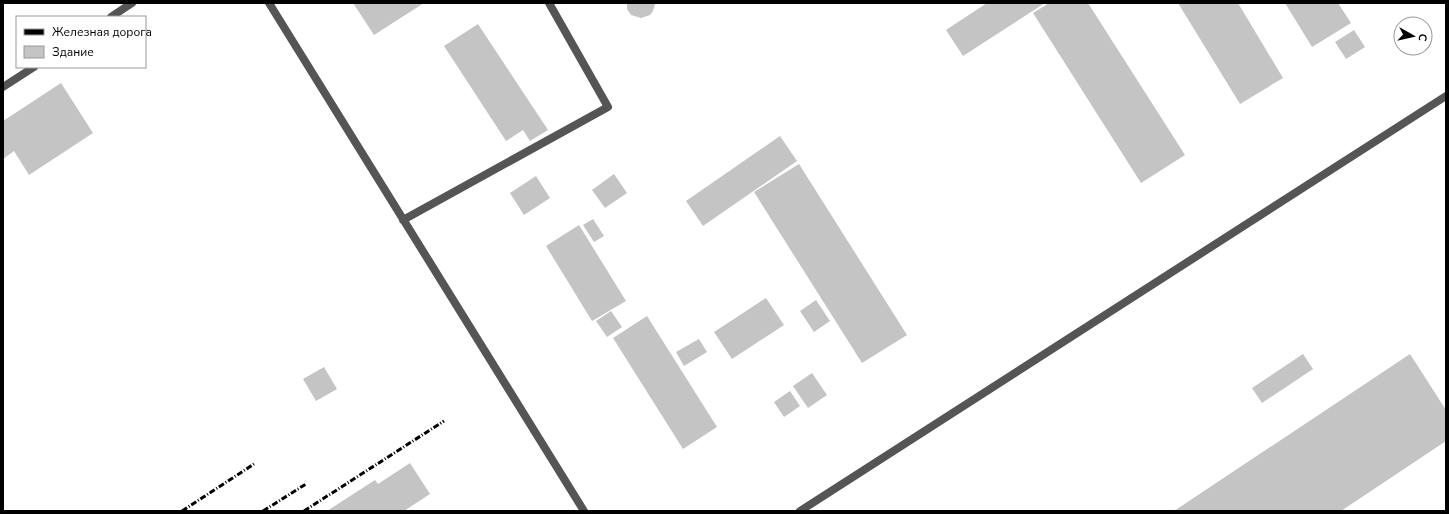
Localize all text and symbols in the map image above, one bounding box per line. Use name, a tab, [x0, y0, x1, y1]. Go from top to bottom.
legend	[16, 16, 146, 68]
north arrow	[1393, 16, 1433, 56]
text: Железная дорога	[52, 24, 152, 40]
text: С	[1414, 33, 1430, 43]
text: Здание	[52, 44, 94, 60]

